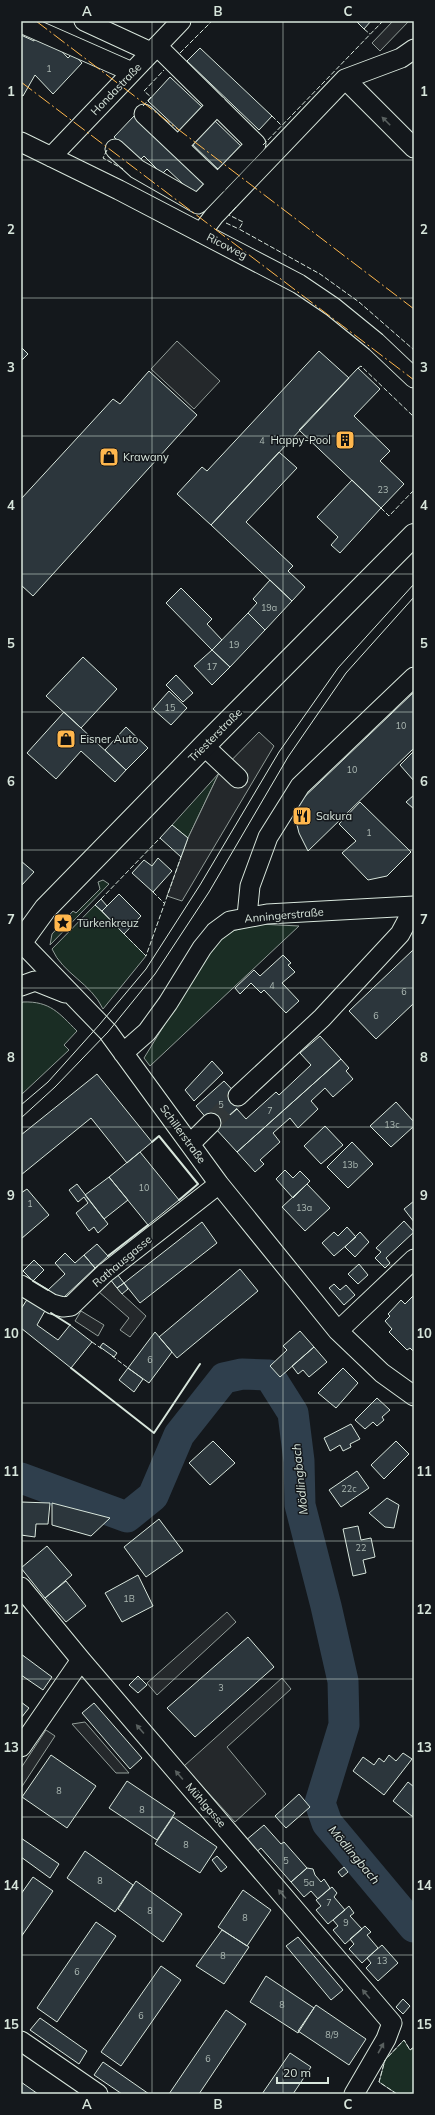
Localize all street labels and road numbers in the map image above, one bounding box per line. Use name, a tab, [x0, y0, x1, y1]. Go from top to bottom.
street label: Hondastraße	[88, 60, 144, 118]
street label: Ricoweg	[204, 230, 250, 262]
street label: Triesterstraße	[185, 705, 245, 765]
street label: Anningerstraße	[244, 905, 324, 925]
street label: Schillerstraße	[157, 1102, 209, 1166]
street label: Rathausgasse	[90, 1232, 154, 1290]
street label: Mühlgasse	[183, 1780, 229, 1830]

